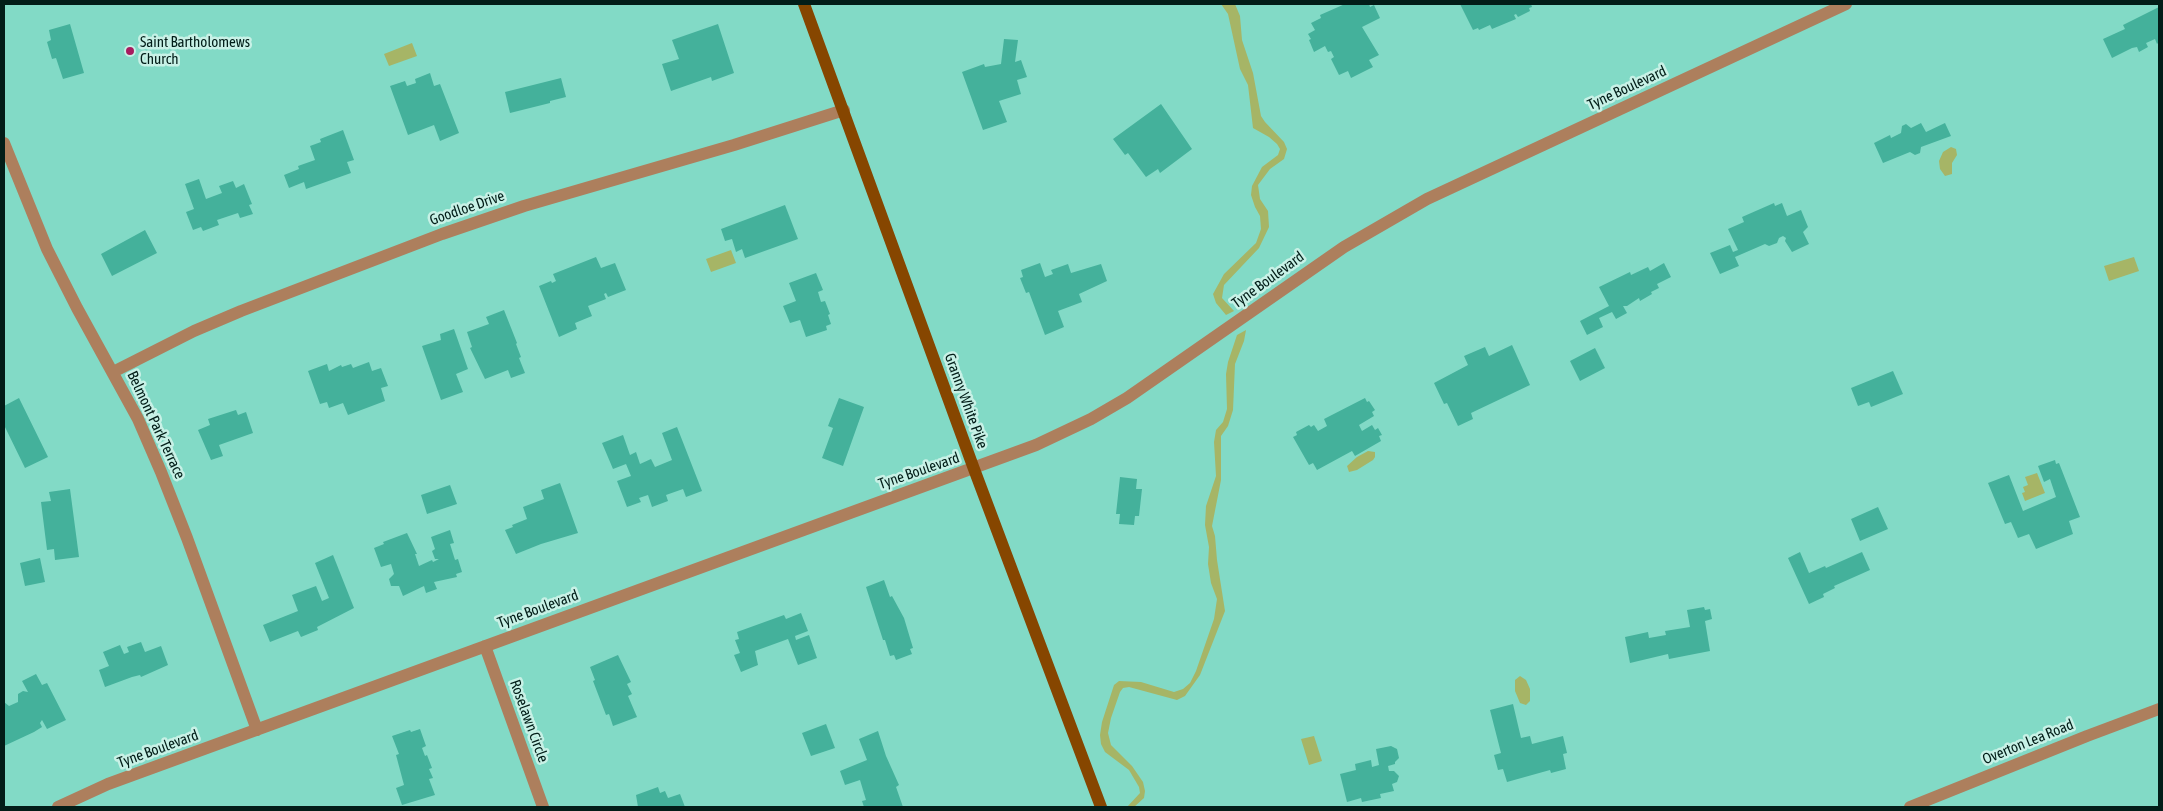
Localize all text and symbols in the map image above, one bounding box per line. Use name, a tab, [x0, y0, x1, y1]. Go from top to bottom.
place label: Saint Bartholomews Church	[140, 33, 250, 68]
marker: Saint Bartholomews Church	[124, 45, 136, 57]
street label: Tyne Boulevard	[1585, 62, 1669, 114]
street label: Goodloe Drive	[427, 187, 507, 229]
street label: Tyne Boulevard	[1228, 248, 1308, 312]
street label: Granny White Pike	[940, 351, 992, 451]
street label: Belmont Park Terrace	[123, 368, 189, 482]
street label: Tyne Boulevard	[876, 449, 962, 493]
street label: Tyne Boulevard	[495, 586, 581, 632]
street label: Roselawn Circle	[506, 677, 552, 765]
street label: Overton Lea Road	[1980, 716, 2076, 768]
street label: Tyne Boulevard	[115, 726, 201, 772]

